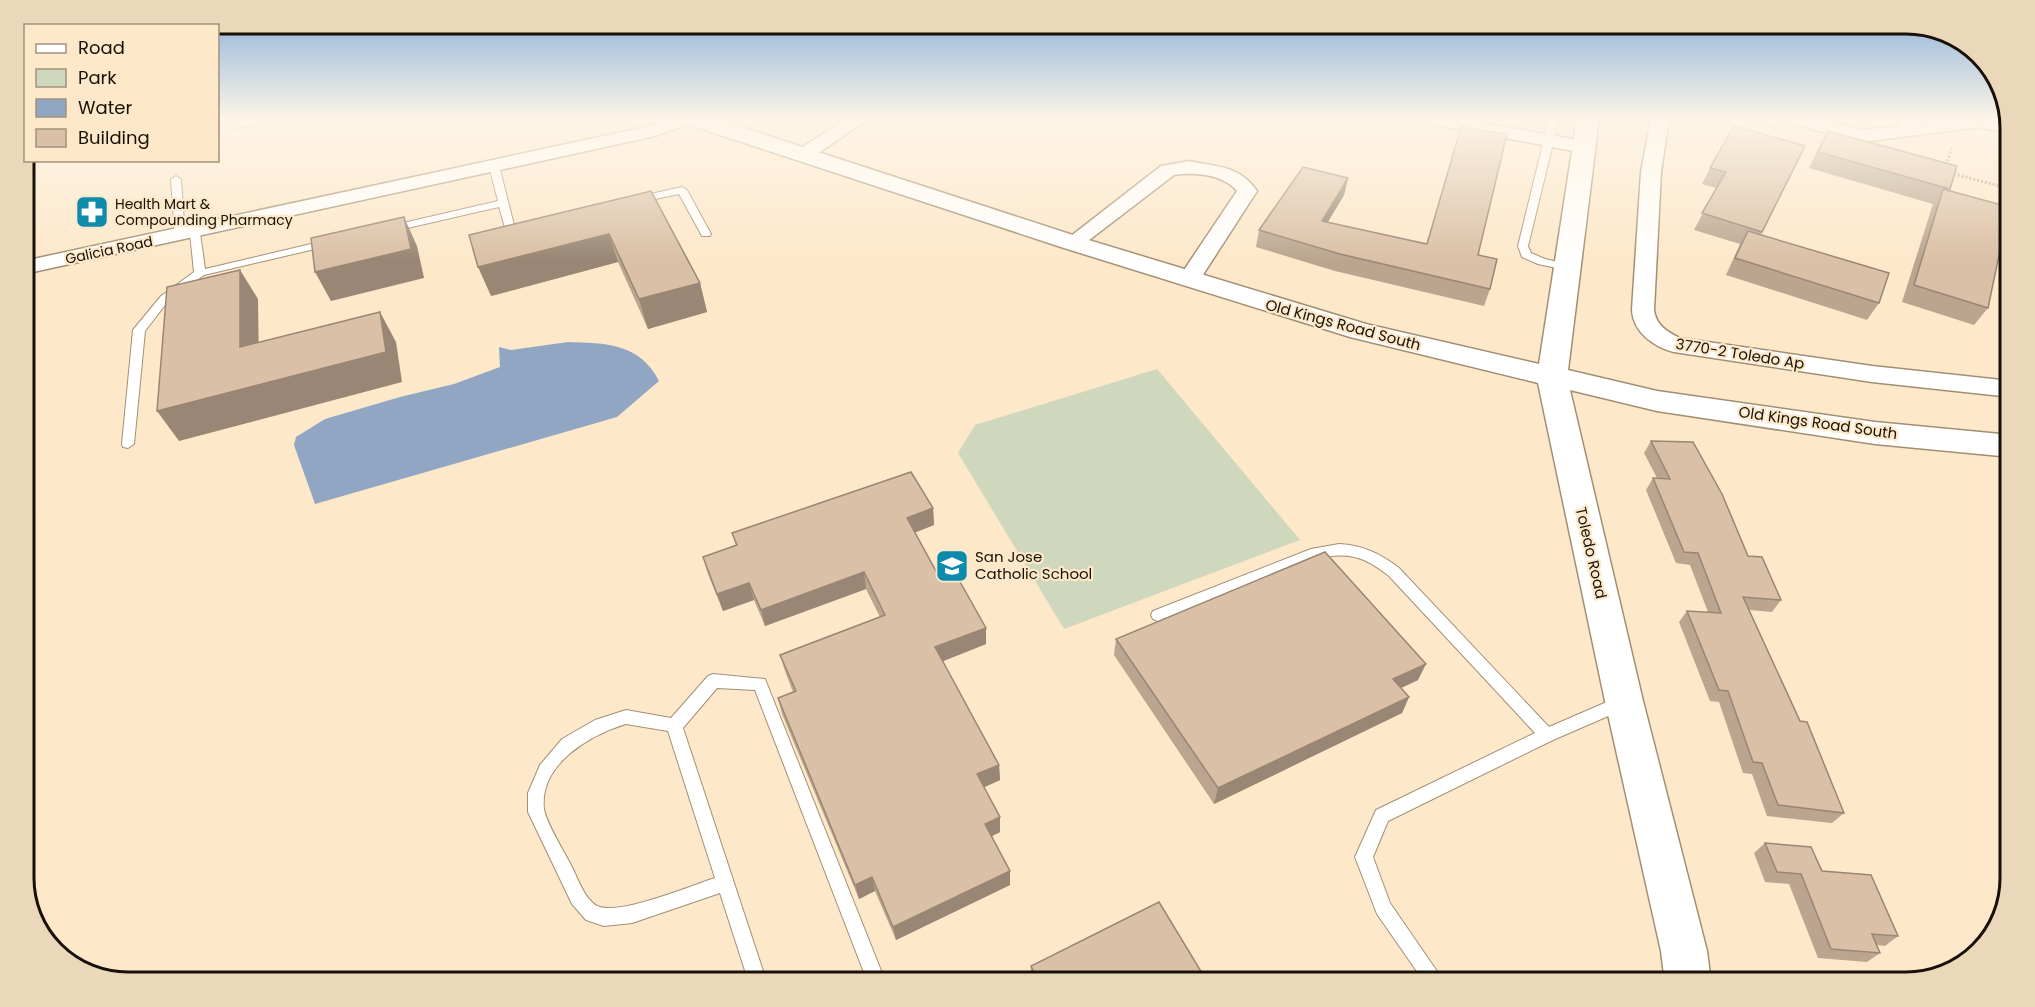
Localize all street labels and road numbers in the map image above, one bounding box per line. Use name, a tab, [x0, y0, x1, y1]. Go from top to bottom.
street label: Galicia Road	[63, 231, 155, 269]
street label: Old Kings Road South	[1263, 294, 1423, 355]
street label: 3770-2 Toledo Ap	[1674, 333, 1806, 374]
street label: Old Kings Road South	[1737, 401, 1899, 444]
street label: Toledo Road	[1571, 505, 1612, 601]

